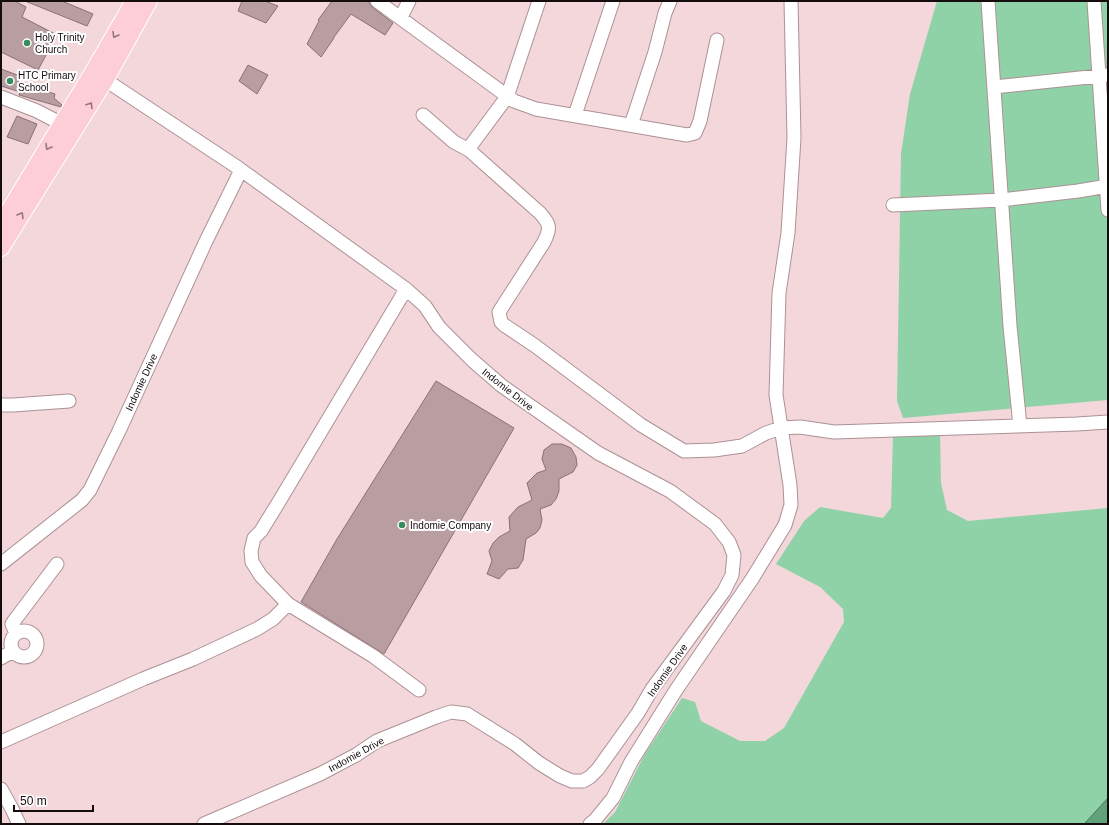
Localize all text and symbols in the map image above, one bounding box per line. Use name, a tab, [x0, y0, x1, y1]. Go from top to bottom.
one-way arrow	[112, 31, 119, 38]
place label: Holy Trinity Church	[35, 32, 84, 55]
marker: Holy Trinity Church	[22, 38, 32, 48]
place label: HTC Primary School	[18, 70, 76, 93]
marker: HTC Primary School	[5, 76, 15, 86]
one-way arrow	[85, 102, 92, 109]
one-way arrow	[46, 143, 53, 150]
one-way arrow	[17, 212, 24, 219]
street label: Indomie Drive	[123, 352, 160, 412]
street label: Indomie Drive	[480, 366, 536, 413]
marker: Indomie Company	[397, 520, 407, 530]
place label: Indomie Company	[410, 520, 491, 531]
street label: Indomie Drive	[645, 642, 690, 699]
street label: Indomie Drive	[327, 734, 386, 774]
scale bar	[14, 787, 93, 813]
text: 50 m	[20, 794, 47, 808]

